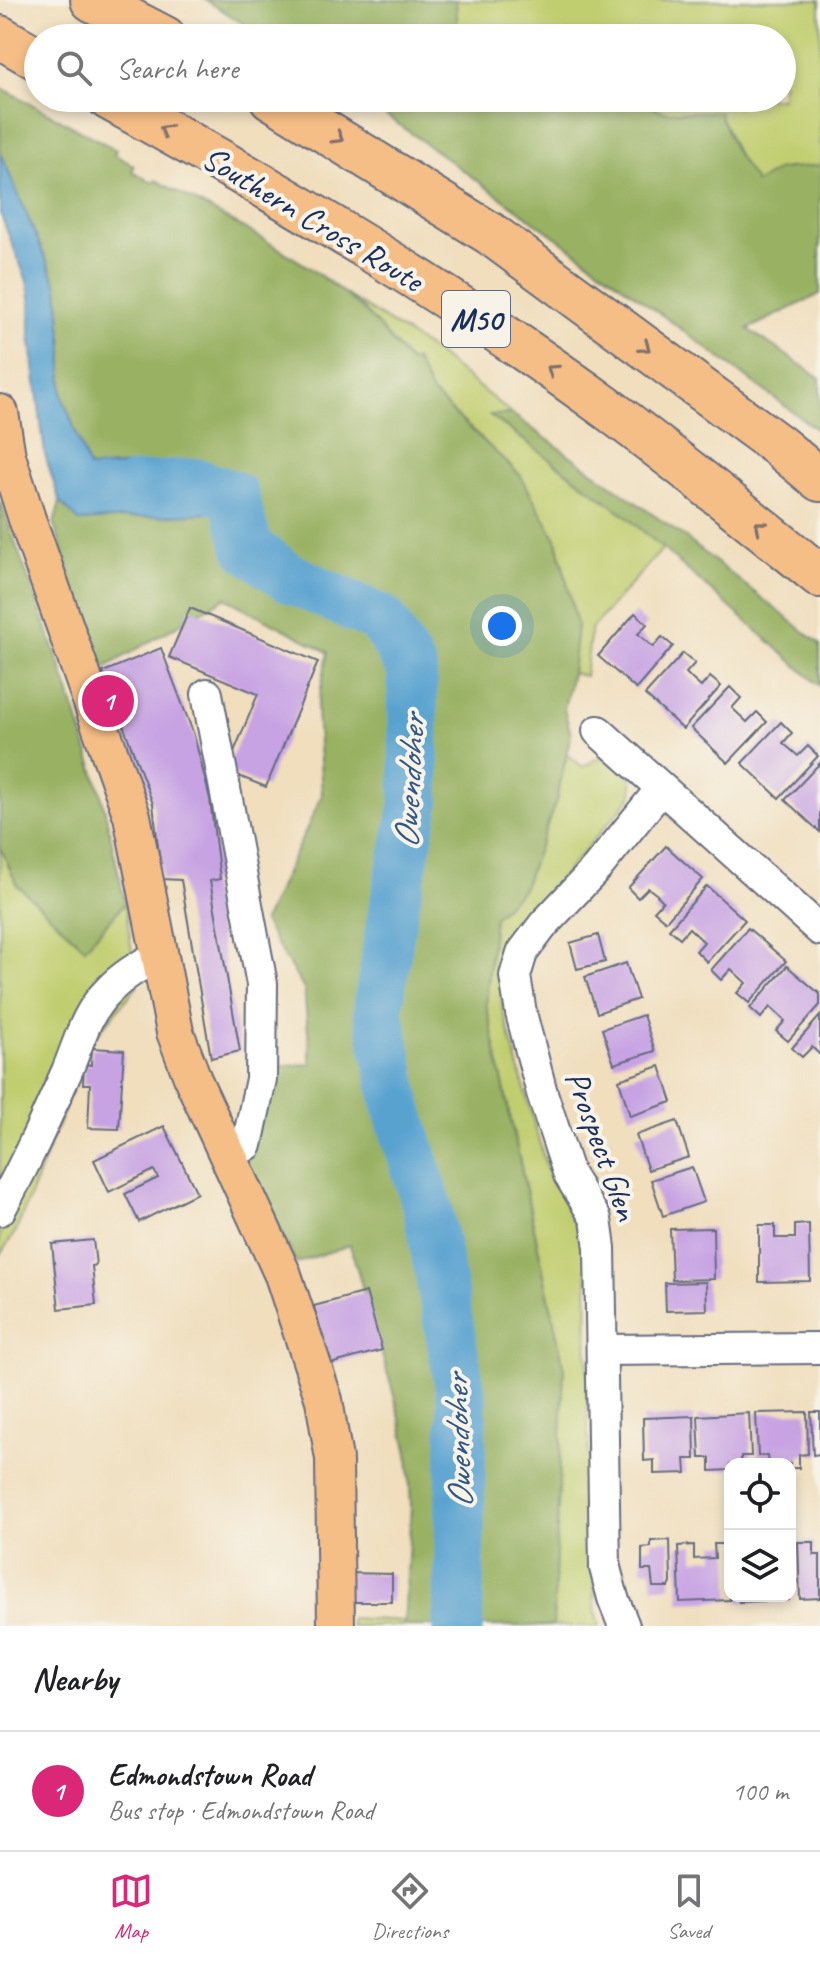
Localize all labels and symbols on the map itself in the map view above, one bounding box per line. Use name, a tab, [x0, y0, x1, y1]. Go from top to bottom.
one-way arrow	[158, 124, 173, 139]
one-way arrow	[329, 129, 344, 144]
street label: Southern Cross Route	[195, 136, 433, 303]
road number: M50	[442, 291, 510, 347]
one-way arrow	[637, 338, 651, 352]
one-way arrow	[546, 365, 560, 380]
one-way arrow	[754, 521, 769, 536]
your location	[482, 606, 522, 646]
pin: 1	[82, 671, 134, 731]
water label: Owendoher	[383, 709, 436, 850]
street label: Prospect Glen	[556, 1065, 650, 1227]
water label: Owendoher	[433, 1370, 483, 1509]

